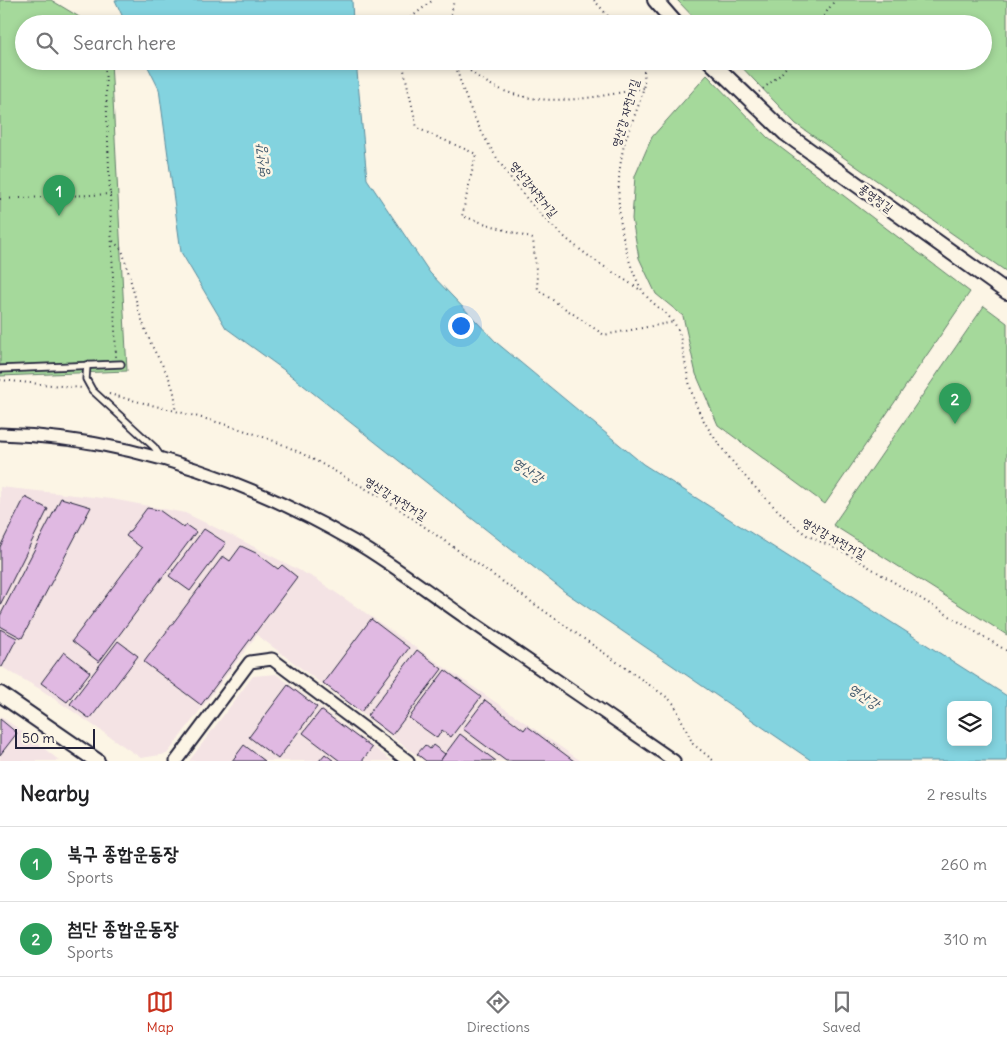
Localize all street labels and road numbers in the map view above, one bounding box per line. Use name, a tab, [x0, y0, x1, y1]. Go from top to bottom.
street label: 영산강 자전거길	[608, 77, 642, 149]
street label: 영산강자전거길	[507, 158, 561, 220]
street label: 풍영정길	[856, 181, 896, 216]
street label: 영산강 자전거길	[362, 473, 430, 523]
street label: 영산강 자전거길	[800, 514, 869, 562]

